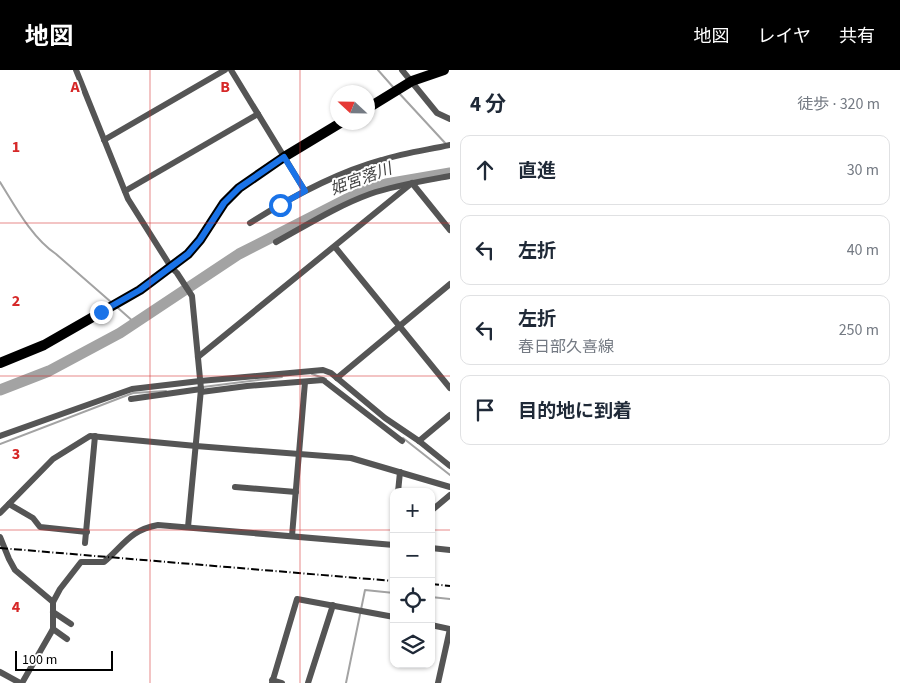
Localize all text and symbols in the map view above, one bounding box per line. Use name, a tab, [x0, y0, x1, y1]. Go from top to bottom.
text: 地図	[25, 19, 73, 54]
text: 地図	[694, 24, 730, 49]
text: レイヤ	[758, 24, 811, 49]
text: 共有	[839, 24, 875, 49]
text: A	[69, 76, 80, 98]
text: B	[220, 76, 230, 98]
north arrow	[330, 85, 375, 130]
text: 4 分	[470, 89, 506, 119]
text: 徒歩 · 320 m	[797, 93, 880, 115]
text: 1	[12, 136, 20, 158]
icon: ahead	[471, 156, 499, 184]
water label: 姫宮落川	[327, 157, 397, 200]
text: 直進	[518, 158, 556, 185]
text: 30 m	[847, 159, 879, 181]
route start	[269, 194, 292, 217]
icon: left	[471, 236, 499, 264]
text: 左折	[518, 238, 556, 265]
text: 40 m	[847, 239, 879, 261]
text: 2	[12, 290, 20, 312]
route end	[90, 301, 113, 324]
text: 左折	[518, 306, 556, 333]
icon: left	[471, 316, 499, 344]
text: 250 m	[839, 319, 879, 341]
text: 春日部久喜線	[518, 336, 614, 358]
icon: arrive	[471, 396, 499, 424]
text: 目的地に到着	[518, 398, 632, 425]
text: 3	[12, 443, 20, 465]
map controls	[390, 488, 435, 668]
button: +	[390, 488, 435, 533]
button: −	[390, 533, 435, 578]
button: locate	[390, 578, 435, 623]
text: 4	[12, 596, 21, 618]
button: layers	[390, 623, 435, 668]
scale bar	[15, 648, 112, 671]
text: 100 m	[22, 650, 57, 670]

